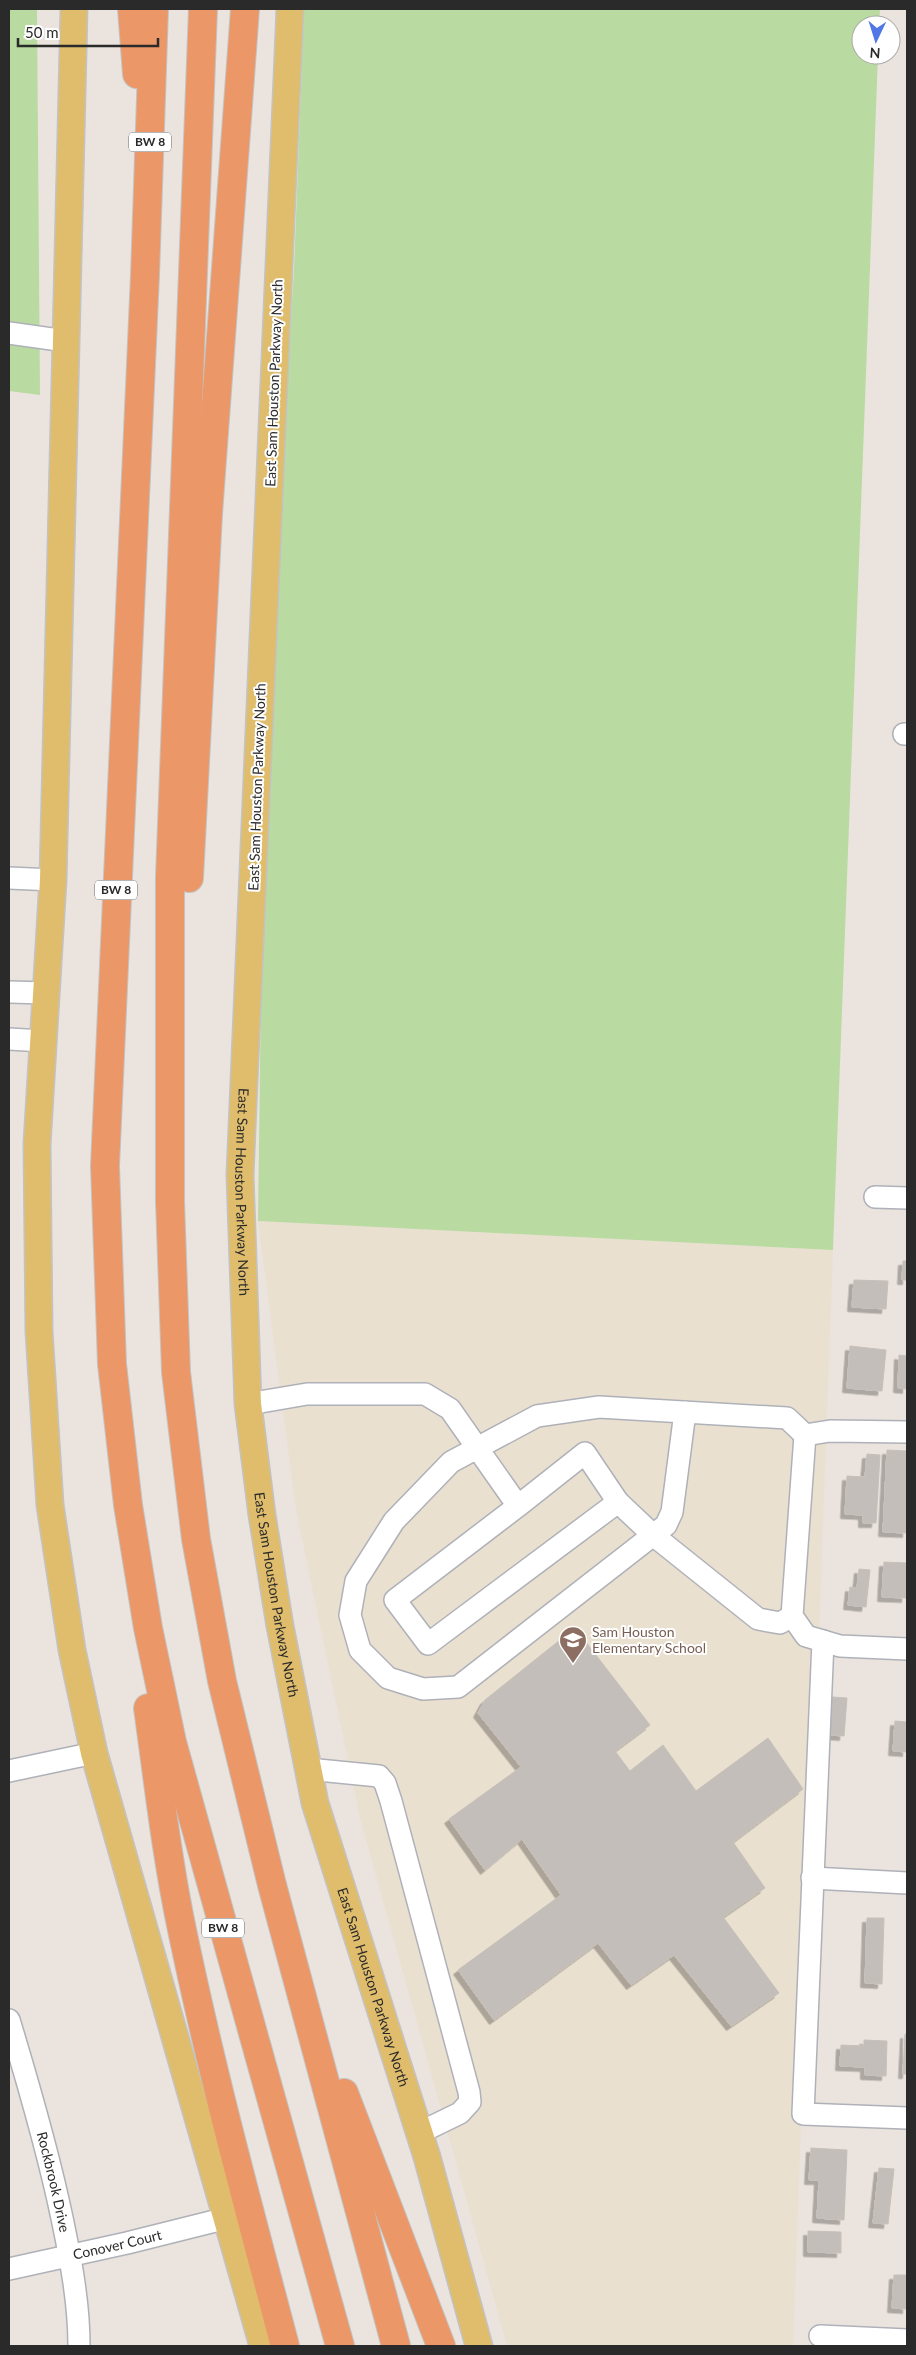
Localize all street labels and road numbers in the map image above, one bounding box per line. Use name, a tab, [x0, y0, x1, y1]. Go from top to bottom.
road number: BW 8	[129, 132, 171, 152]
street label: East Sam Houston Parkway North	[261, 279, 286, 487]
street label: East Sam Houston Parkway North	[244, 683, 269, 891]
road number: BW 8	[95, 880, 137, 900]
street label: East Sam Houston Parkway North	[232, 1088, 253, 1296]
street label: East Sam Houston Parkway North	[251, 1491, 303, 1699]
street label: East Sam Houston Parkway North	[334, 1885, 413, 2089]
road number: BW 8	[202, 1919, 244, 1938]
street label: Rockbrook Drive	[34, 2130, 74, 2234]
street label: Conover Court	[71, 2226, 163, 2263]

